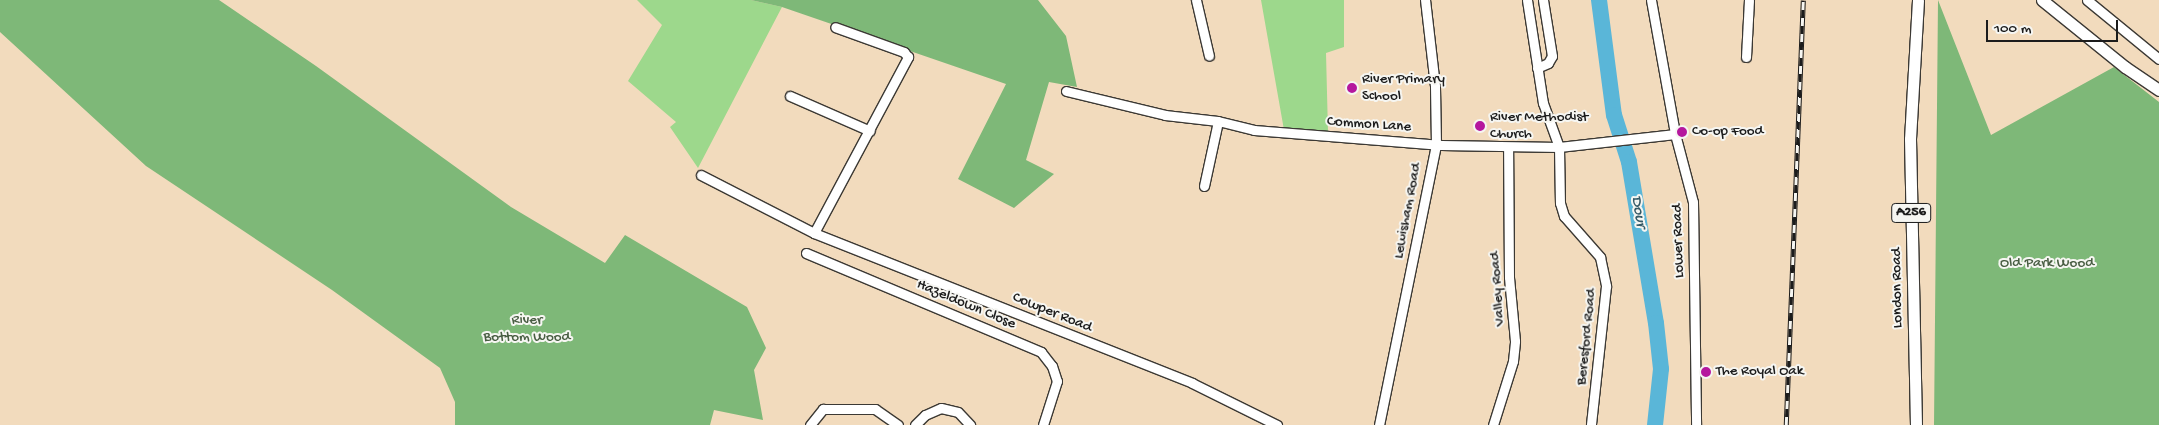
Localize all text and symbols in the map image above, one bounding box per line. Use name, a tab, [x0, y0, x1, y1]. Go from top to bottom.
scale bar	[1989, 10, 2122, 42]
text: 100 m	[1994, 20, 2031, 38]
place label: River Primary School	[1362, 70, 1445, 105]
marker: River Primary School	[1346, 82, 1358, 94]
place label: River Methodist Church	[1490, 108, 1588, 143]
street label: Common Lane	[1326, 113, 1412, 137]
marker: River Methodist Church	[1474, 120, 1486, 132]
place label: Co-op Food	[1692, 123, 1763, 141]
marker: Co-op Food	[1676, 126, 1688, 138]
street label: Lewisham Road	[1390, 162, 1426, 260]
water label: Dour	[1625, 195, 1649, 229]
road number: A256	[1891, 202, 1931, 224]
street label: Lower Road	[1669, 204, 1689, 278]
street label: London Road	[1888, 248, 1908, 328]
street label: Valley Road	[1486, 251, 1510, 327]
park label: Old Park Wood	[2000, 255, 2094, 273]
street label: Hazeldown Close	[914, 276, 1018, 334]
street label: Beresford Road	[1573, 288, 1601, 386]
street label: Cowper Road	[1010, 289, 1094, 337]
park label: River Bottom Wood	[484, 311, 570, 346]
place label: The Royal Oak	[1716, 363, 1803, 381]
marker: The Royal Oak	[1700, 366, 1712, 378]

